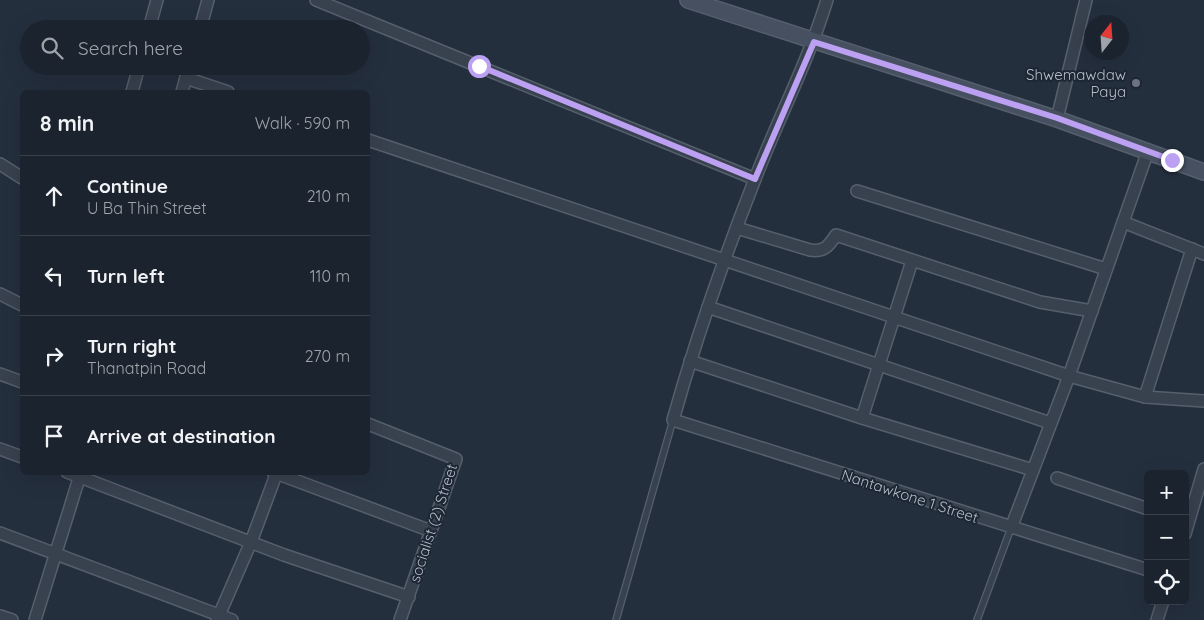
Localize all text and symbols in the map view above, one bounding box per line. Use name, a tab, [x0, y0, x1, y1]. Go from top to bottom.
north arrow	[1084, 15, 1129, 60]
search box	[20, 20, 370, 75]
icon: search	[38, 34, 66, 62]
text: Search here	[78, 36, 183, 60]
route start	[468, 55, 491, 78]
place label: Shwemawdaw Paya	[1026, 65, 1126, 101]
marker: Shwemawdaw Paya	[1130, 77, 1142, 89]
text: 8 min	[40, 110, 94, 136]
text: Walk · 590 m	[255, 113, 350, 133]
route end	[1161, 149, 1184, 172]
text: Continue	[87, 174, 168, 198]
icon: ahead	[40, 182, 68, 210]
text: 210 m	[307, 186, 350, 206]
text: U Ba Thin Street	[87, 198, 207, 218]
icon: left	[40, 262, 68, 290]
text: Turn left	[87, 264, 165, 288]
text: 110 m	[310, 266, 350, 286]
text: Turn right	[87, 334, 176, 358]
icon: right	[40, 342, 68, 370]
text: 270 m	[305, 346, 350, 366]
text: Thanatpin Road	[87, 358, 206, 378]
icon: arrive	[40, 422, 68, 450]
text: Arrive at destination	[87, 424, 276, 448]
street label: socialist (2) Street	[405, 461, 461, 585]
street label: Nantawkone 1 Street	[839, 465, 981, 527]
map controls	[1144, 470, 1189, 605]
button: +	[1144, 470, 1189, 515]
button: −	[1144, 515, 1189, 560]
button: locate	[1144, 560, 1189, 605]

